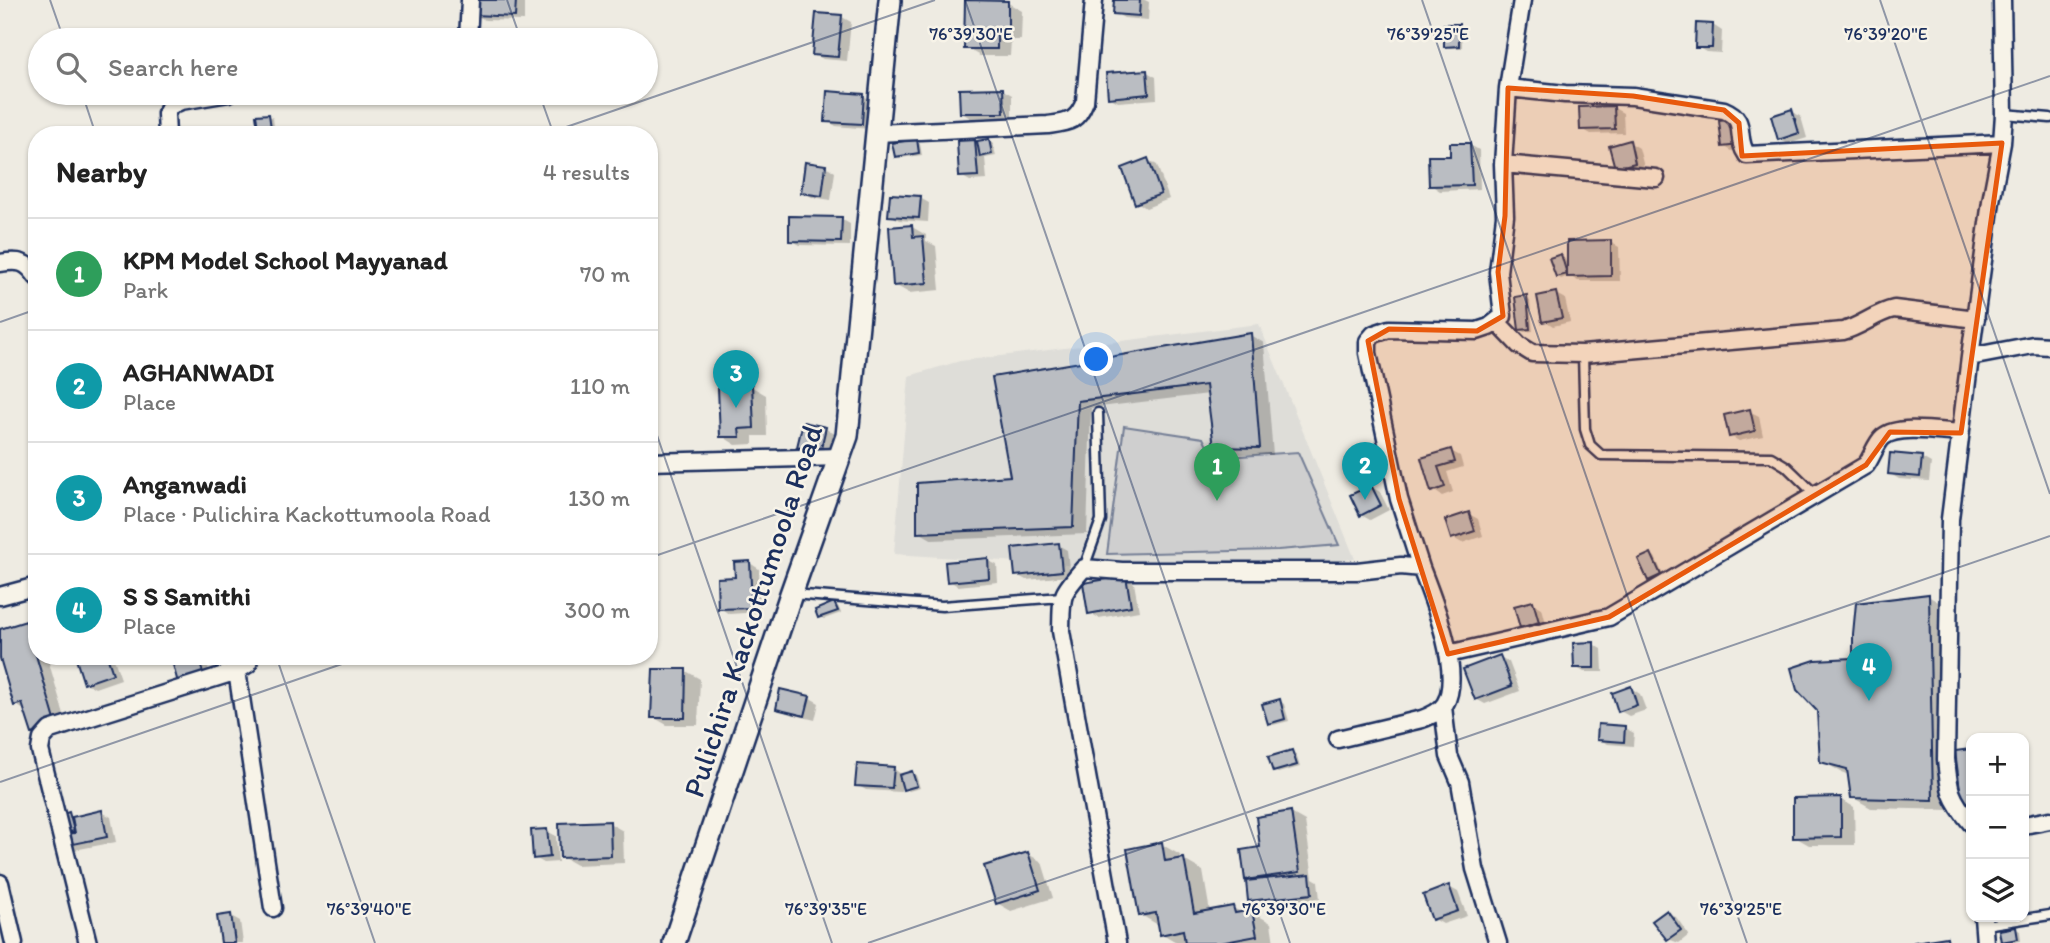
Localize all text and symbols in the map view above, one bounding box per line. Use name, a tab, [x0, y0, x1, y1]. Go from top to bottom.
text: 76°39'30"E	[929, 23, 1013, 45]
text: 76°39'25"E	[1387, 23, 1469, 45]
text: 76°39'20"E	[1844, 23, 1928, 45]
search box	[28, 28, 658, 105]
icon: search	[52, 48, 90, 86]
text: Search here	[108, 51, 238, 83]
text: Nearby	[56, 153, 147, 190]
text: 4 results	[543, 158, 630, 186]
text: KPM Model School Mayyanad	[123, 244, 448, 276]
text: 1	[74, 260, 84, 288]
text: 70 m	[580, 260, 630, 288]
text: Park	[123, 276, 168, 304]
your location	[1079, 342, 1113, 376]
pin: 3	[713, 350, 759, 408]
text: AGHANWADI	[123, 356, 275, 388]
text: 2	[73, 372, 85, 400]
text: 110 m	[570, 372, 630, 400]
text: Place	[123, 388, 176, 416]
street label: Pulichira Kackottumoola Road	[675, 420, 830, 802]
pin: 2	[1342, 442, 1388, 500]
pin: 1	[1194, 443, 1240, 501]
text: Anganwadi	[123, 468, 247, 500]
text: 3	[73, 484, 85, 512]
text: 130 m	[568, 484, 630, 512]
text: Place · Pulichira Kackottumoola Road	[123, 500, 491, 528]
text: S S Samithi	[123, 580, 251, 612]
text: 4	[72, 596, 86, 624]
text: 300 m	[565, 596, 630, 624]
text: Place	[123, 612, 176, 640]
pin: 4	[1846, 643, 1892, 701]
map controls	[1966, 733, 2029, 922]
button: +	[1966, 733, 2029, 796]
button: −	[1966, 796, 2029, 859]
button: layers	[1966, 859, 2029, 922]
text: 76°39'40"E	[327, 898, 411, 920]
text: 76°39'35"E	[785, 898, 867, 920]
text: 76°39'30"E	[1242, 898, 1326, 920]
text: 76°39'25"E	[1700, 898, 1782, 920]

